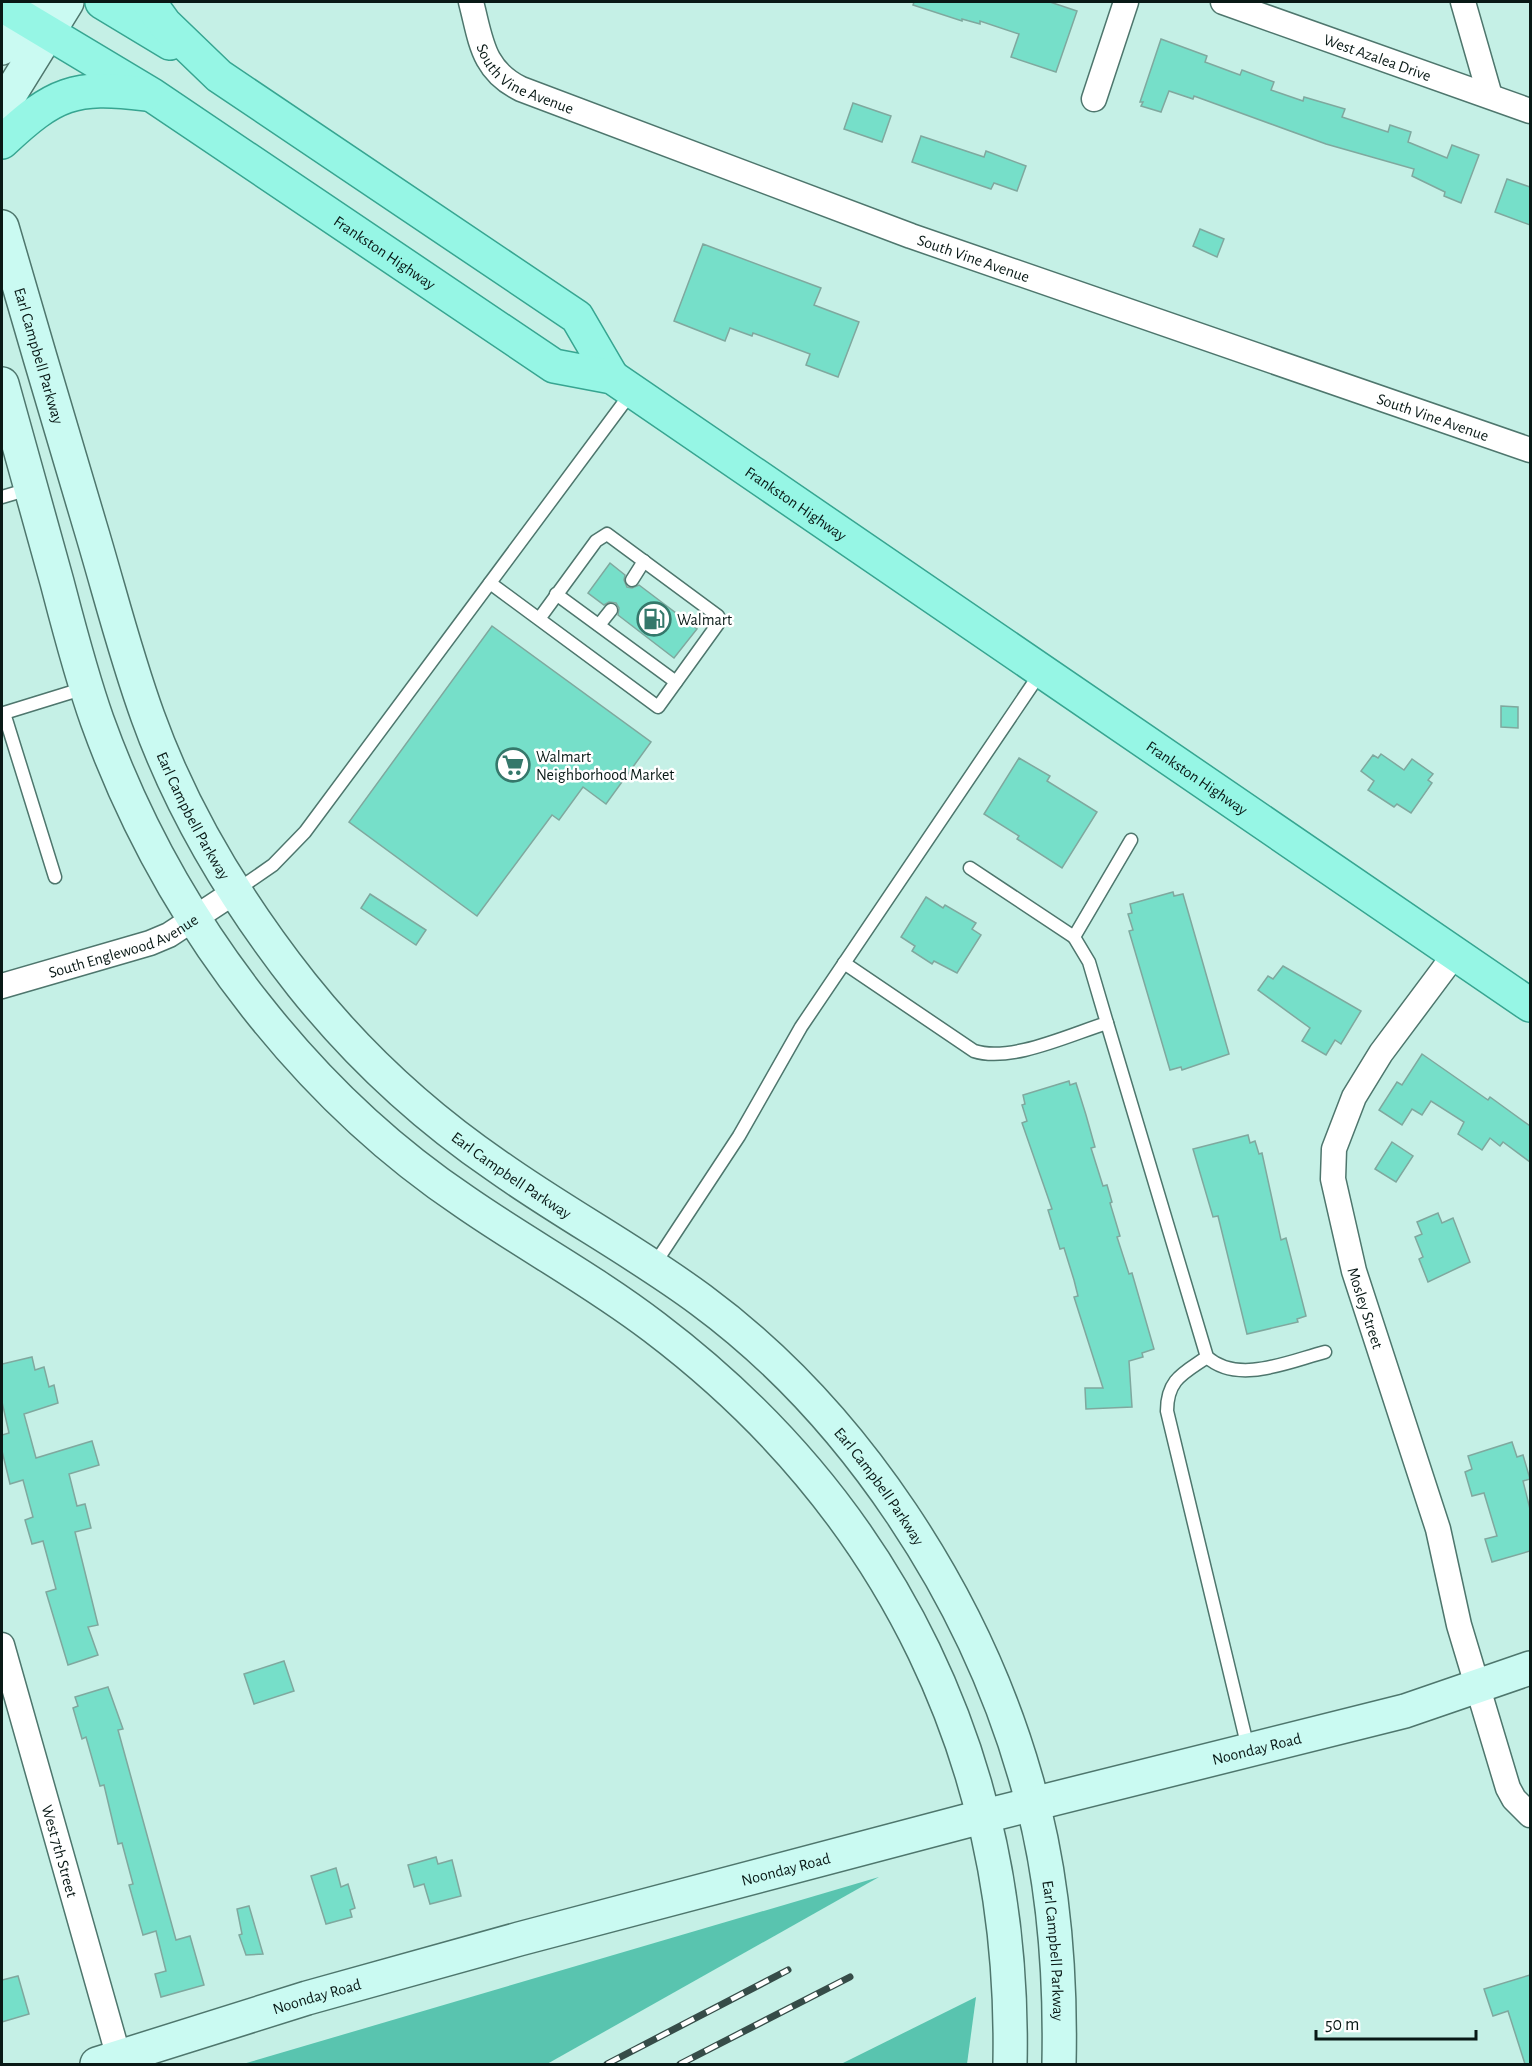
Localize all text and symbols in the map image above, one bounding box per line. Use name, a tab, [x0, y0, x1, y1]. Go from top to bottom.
street label: West Azalea Drive	[1321, 31, 1433, 84]
street label: South Vine Avenue	[473, 42, 576, 117]
street label: Frankston Highway	[331, 213, 438, 294]
street label: South Vine Avenue	[915, 232, 1031, 285]
street label: Earl Campbell Parkway	[11, 286, 66, 426]
street label: South Vine Avenue	[1375, 391, 1491, 444]
street label: Frankston Highway	[742, 464, 849, 545]
fuel station icon: Walmart	[636, 601, 672, 637]
place label: Walmart	[677, 612, 732, 628]
street label: Frankston Highway	[1143, 738, 1250, 819]
supermarket icon: Walmart Neighborhood Market	[495, 747, 531, 783]
place label: Walmart Neighborhood Market	[536, 749, 674, 783]
street label: Earl Campbell Parkway	[153, 750, 233, 883]
street label: South Englewood Avenue	[47, 911, 201, 981]
street label: Earl Campbell Parkway	[448, 1129, 574, 1223]
street label: Mosley Street	[1344, 1265, 1386, 1351]
street label: Earl Campbell Parkway	[831, 1425, 927, 1549]
street label: Noonday Road	[1211, 1730, 1303, 1768]
street label: West 7th Street	[39, 1803, 80, 1899]
street label: Noonday Road	[740, 1850, 832, 1889]
street label: Earl Campbell Parkway	[1039, 1879, 1066, 2021]
street label: Noonday Road	[271, 1976, 363, 2017]
scale bar	[1316, 2003, 1476, 2041]
text: 50 m	[1325, 2016, 1359, 2034]

